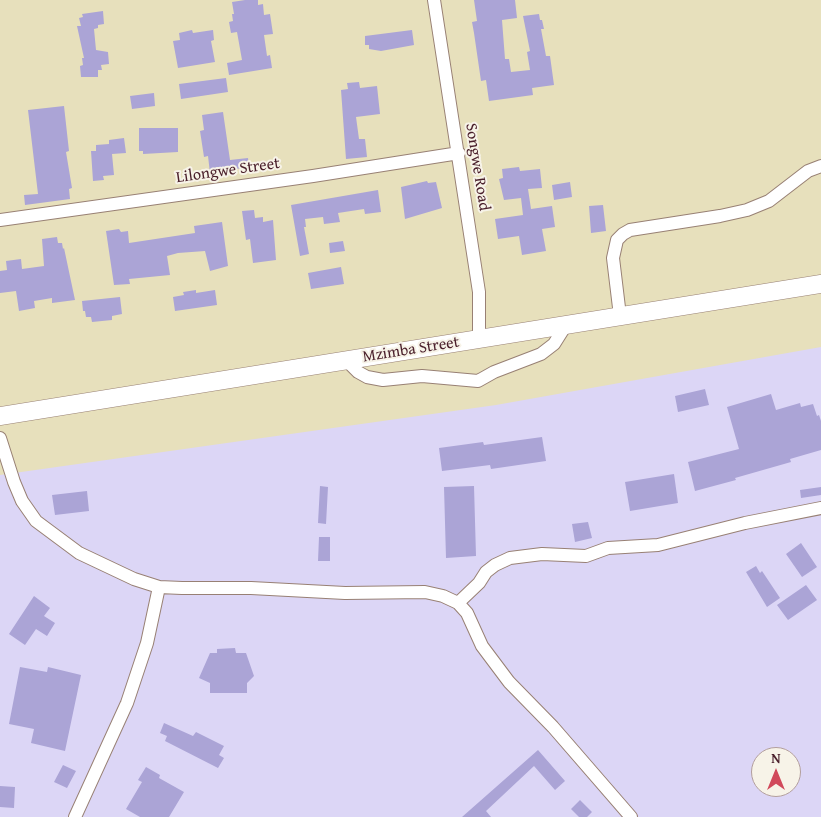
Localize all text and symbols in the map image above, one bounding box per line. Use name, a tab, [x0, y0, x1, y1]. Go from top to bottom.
street label: Songwe Road	[461, 122, 493, 212]
street label: Lilongwe Street	[175, 154, 281, 188]
street label: Mzimba Street	[361, 333, 461, 367]
north arrow	[751, 747, 801, 797]
text: N	[771, 748, 781, 768]

